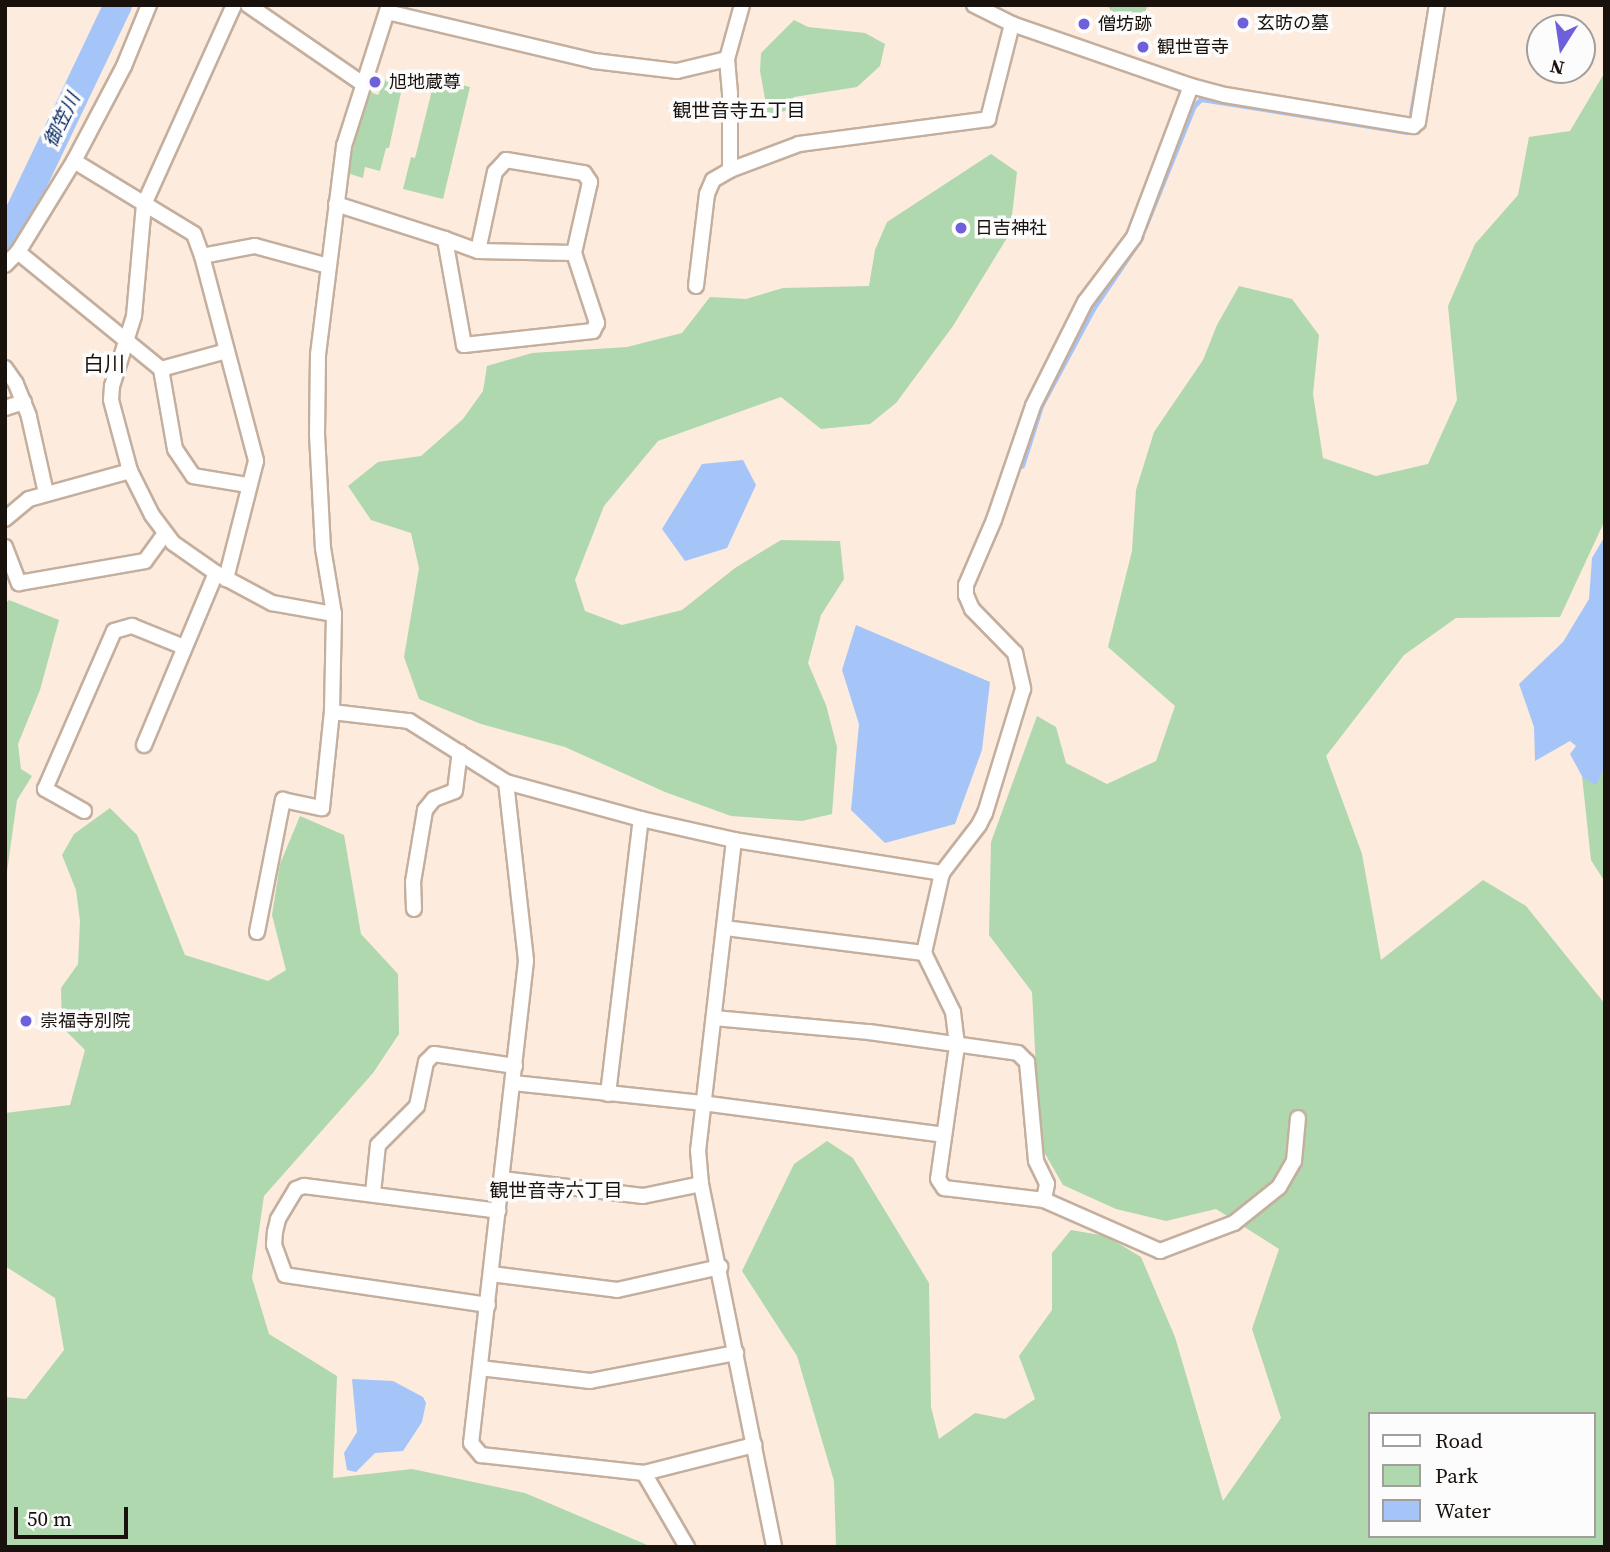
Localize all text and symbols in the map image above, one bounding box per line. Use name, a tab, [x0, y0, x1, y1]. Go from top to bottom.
place label: 玄昉の墓	[1257, 12, 1329, 34]
place label: 僧坊跡	[1098, 13, 1152, 35]
north arrow	[1526, 14, 1596, 84]
marker: 玄昉の墓	[1235, 15, 1251, 31]
marker: 僧坊跡	[1076, 16, 1092, 32]
place label: 観世音寺	[1157, 36, 1229, 58]
marker: 観世音寺	[1135, 39, 1151, 55]
text: N	[1548, 53, 1567, 82]
place label: 旭地蔵尊	[389, 71, 461, 93]
marker: 旭地蔵尊	[367, 74, 383, 90]
water label: 御笠川	[39, 89, 85, 151]
district label: 観世音寺五丁目	[673, 100, 805, 122]
place label: 日吉神社	[975, 217, 1047, 239]
marker: 日吉神社	[953, 220, 969, 236]
district label: 白川	[83, 351, 125, 377]
place label: 崇福寺別院	[40, 1010, 130, 1032]
marker: 崇福寺別院	[18, 1013, 34, 1029]
district label: 観世音寺六丁目	[490, 1180, 622, 1202]
legend	[1368, 1412, 1596, 1538]
text: Road	[1435, 1426, 1483, 1455]
text: Park	[1435, 1461, 1478, 1490]
scale bar	[18, 1492, 131, 1536]
text: Water	[1435, 1496, 1491, 1525]
text: 50 m	[27, 1504, 72, 1533]

